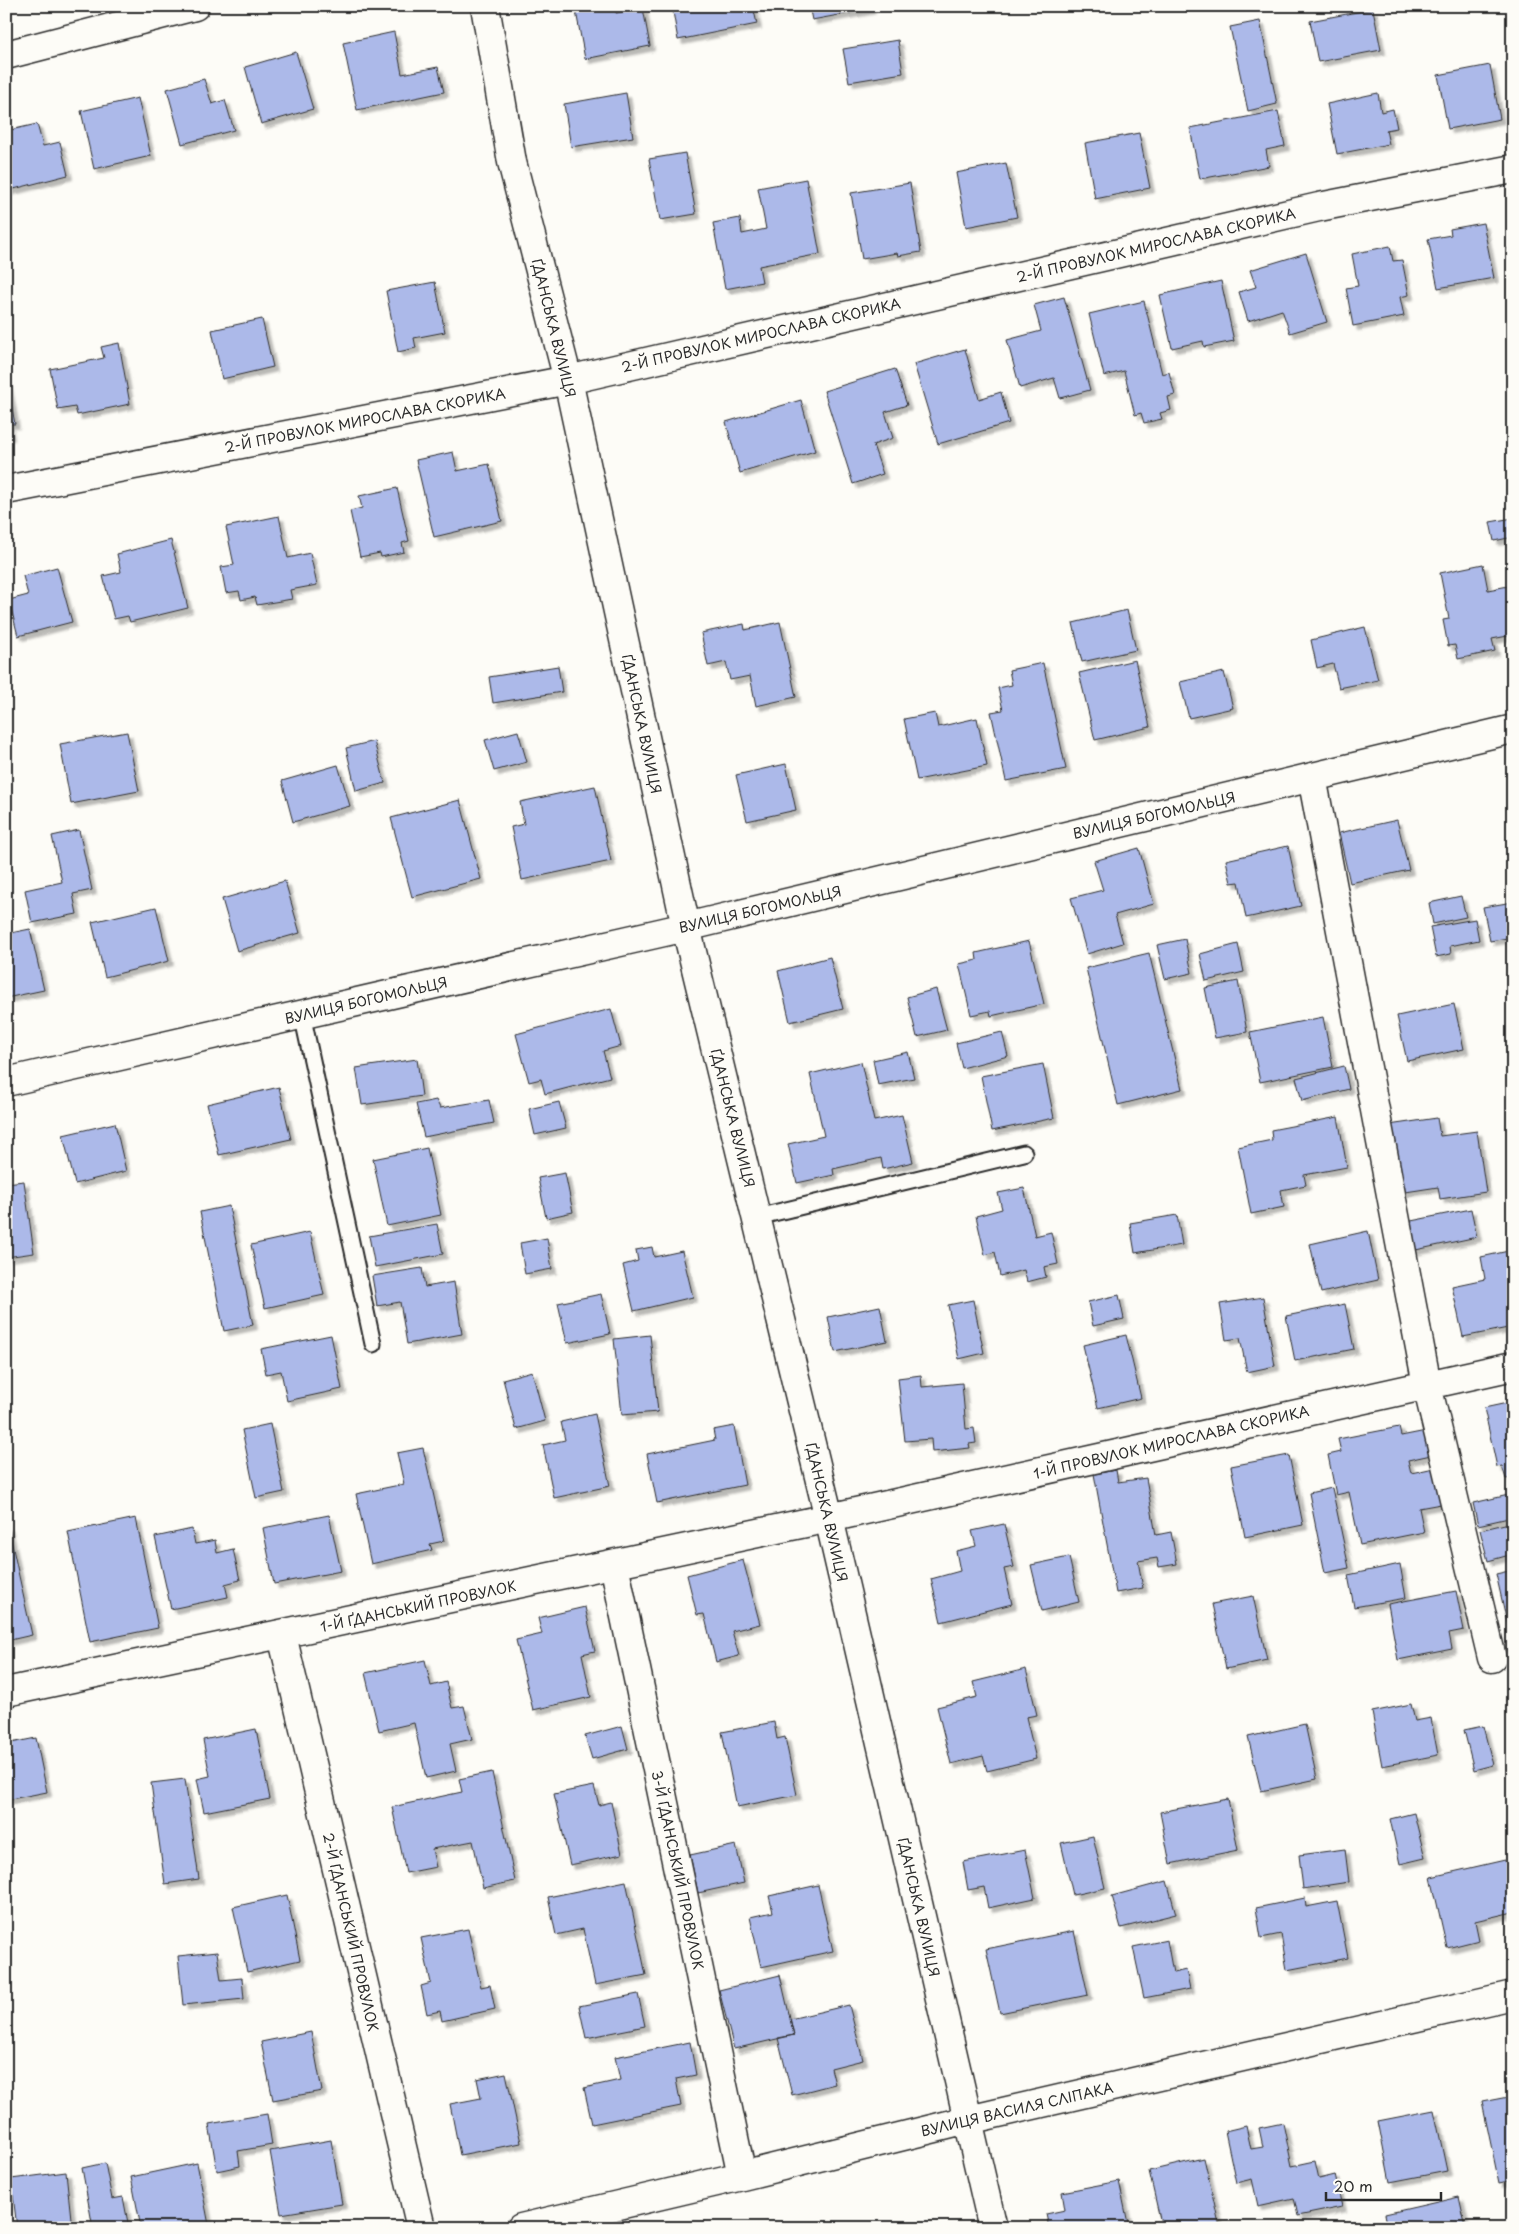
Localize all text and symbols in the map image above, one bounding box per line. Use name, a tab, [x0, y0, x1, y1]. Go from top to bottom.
street label: 2-Й ПРОВУЛОК МИРОСЛАВА СКОРИКА	[1014, 203, 1298, 287]
street label: ҐДАНСЬКА ВУЛИЦЯ	[527, 256, 581, 400]
street label: 2-Й ПРОВУЛОК МИРОСЛАВА СКОРИКА	[619, 293, 903, 377]
street label: 2-Й ПРОВУЛОК МИРОСЛАВА СКОРИКА	[223, 382, 508, 458]
street label: ҐДАНСЬКА ВУЛИЦЯ	[617, 652, 667, 796]
street label: ВУЛИЦЯ БОГОМОЛЬЦЯ	[1071, 786, 1237, 844]
street label: ВУЛИЦЯ БОГОМОЛЬЦЯ	[677, 880, 843, 938]
street label: ВУЛИЦЯ БОГОМОЛЬЦЯ	[283, 971, 449, 1029]
street label: ҐДАНСЬКА ВУЛИЦЯ	[706, 1046, 760, 1190]
street label: 1-Й ПРОВУЛОК МИРОСЛАВА СКОРИКА	[1031, 1400, 1311, 1484]
street label: ҐДАНСЬКА ВУЛИЦЯ	[801, 1440, 853, 1584]
street label: 1-Й ҐДАНСЬКИЙ ПРОВУЛОК	[318, 1575, 518, 1637]
street label: 3-Й ҐДАНСЬКИЙ ПРОВУЛОК	[647, 1769, 709, 1971]
street label: 2-Й ҐДАНСЬКИЙ ПРОВУЛОК	[318, 1831, 384, 2033]
street label: ҐДАНСЬКА ВУЛИЦЯ	[893, 1835, 945, 1979]
street label: ВУЛИЦЯ ВАСИЛЯ СЛІПАКА	[919, 2077, 1116, 2141]
scale bar	[1326, 2169, 1442, 2201]
text: 20 m	[1334, 2174, 1373, 2197]

